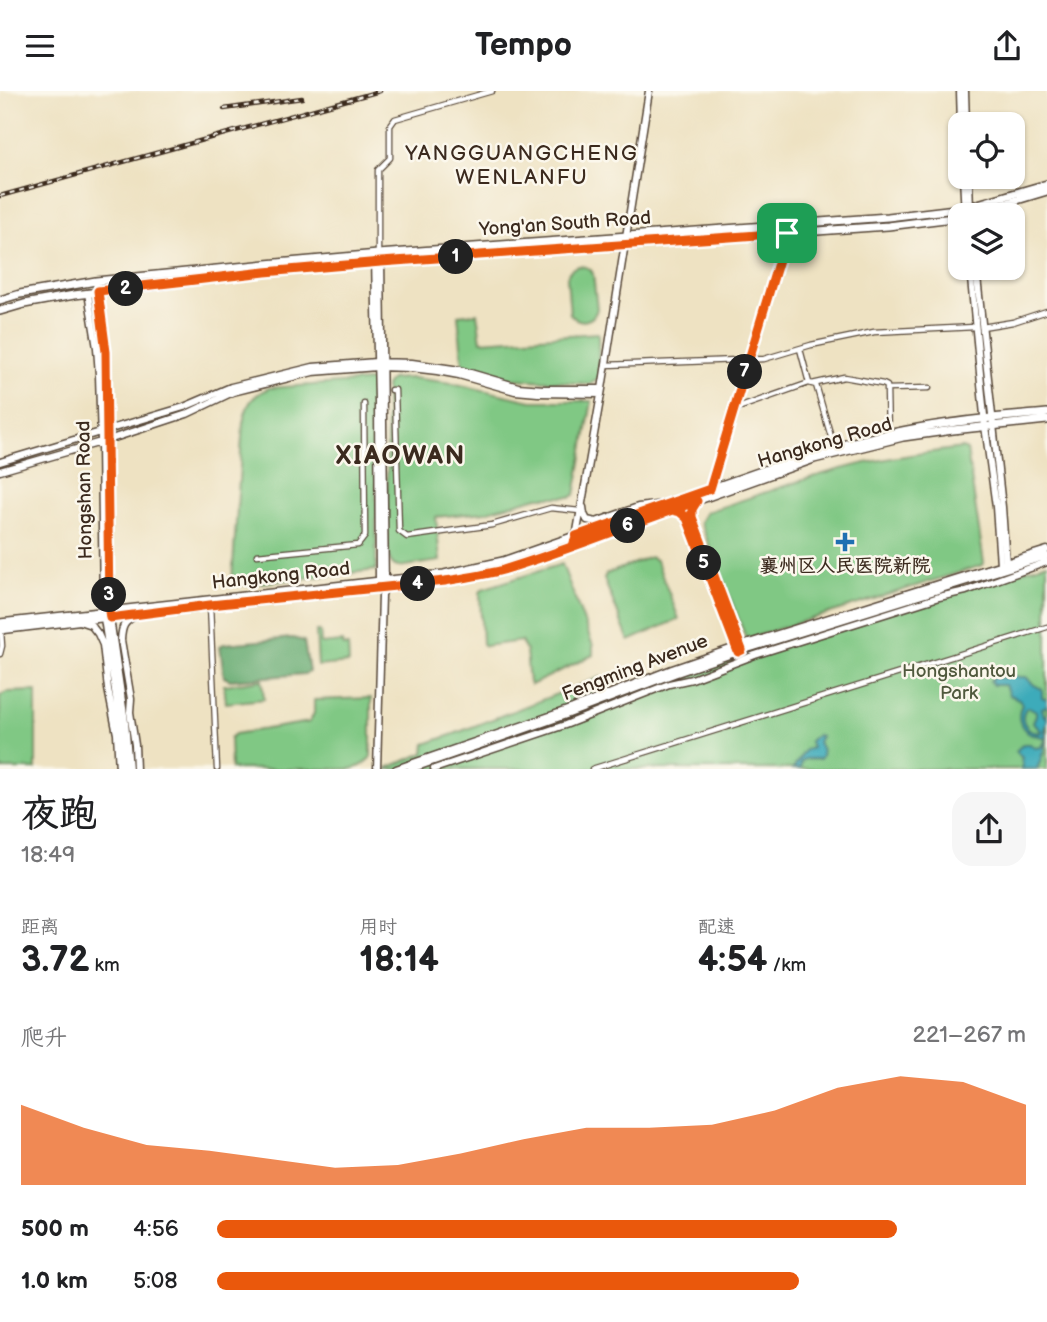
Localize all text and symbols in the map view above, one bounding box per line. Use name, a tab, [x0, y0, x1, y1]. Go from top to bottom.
text: Tempo	[475, 26, 572, 65]
icon: menu	[21, 27, 59, 65]
icon: share	[988, 27, 1026, 65]
map controls	[948, 112, 1025, 280]
button: locate	[948, 112, 1025, 189]
district label: YANGGUANGCHENG WENLANFU	[404, 141, 639, 190]
pin	[757, 203, 817, 263]
button: layers	[948, 203, 1025, 280]
street label: Yong'an South Road	[477, 207, 652, 242]
icon: arrive	[768, 214, 806, 252]
pin: 1	[438, 239, 474, 275]
text: 1	[452, 245, 460, 268]
pin: 2	[108, 271, 144, 307]
text: 2	[120, 277, 131, 300]
pin: 7	[728, 355, 762, 389]
text: 7	[739, 360, 750, 383]
street label: Hangkong Road	[755, 413, 895, 473]
street label: Hongshan Road	[72, 420, 98, 560]
district label: XIAOWAN	[336, 441, 466, 472]
pin: 6	[610, 509, 646, 543]
text: 6	[622, 514, 633, 537]
marker: 襄州区人民医院新院	[835, 532, 855, 552]
pin: 5	[686, 545, 722, 581]
text: 5	[698, 551, 709, 574]
place label: 襄州区人民医院新院	[759, 555, 931, 578]
street label: Hangkong Road	[211, 557, 351, 595]
pin: 4	[400, 567, 436, 601]
text: 4	[412, 572, 423, 595]
pin: 3	[92, 577, 126, 613]
text: 3	[103, 583, 114, 606]
street label: Fengming Avenue	[559, 630, 711, 706]
park label: Hongshantou Park	[902, 660, 1016, 705]
text: 夜跑	[21, 792, 97, 837]
button: share	[952, 792, 1026, 866]
text: 18:49	[21, 841, 75, 869]
text: 距离	[21, 916, 59, 939]
text: 用时	[359, 916, 397, 939]
text: 配速	[698, 916, 736, 939]
text: 3.72	[21, 939, 89, 982]
text: 18:14	[359, 939, 439, 982]
text: 4:54	[698, 939, 767, 982]
text: km	[89, 954, 120, 977]
text: /km	[767, 954, 806, 977]
text: 221–267 m	[912, 1021, 1026, 1049]
text: 爬升	[21, 1024, 67, 1052]
text: 500 m	[21, 1215, 89, 1243]
text: 4:56	[133, 1215, 179, 1243]
text: 1.0 km	[21, 1267, 88, 1295]
text: 5:08	[133, 1267, 178, 1295]

